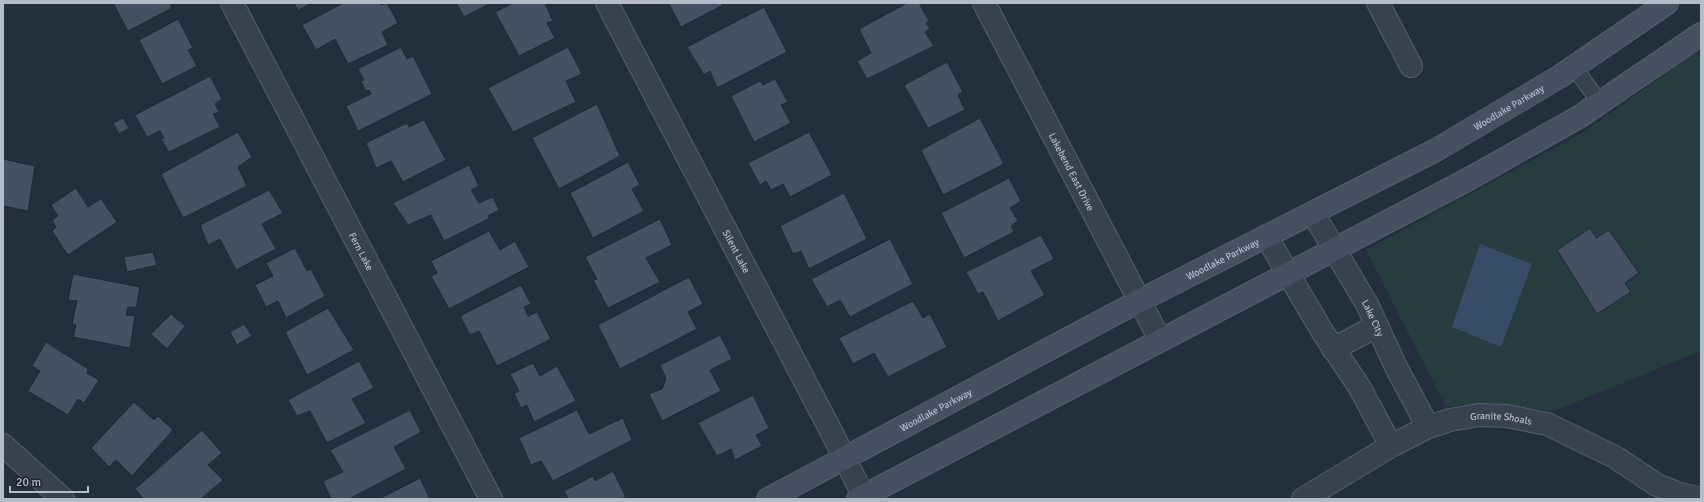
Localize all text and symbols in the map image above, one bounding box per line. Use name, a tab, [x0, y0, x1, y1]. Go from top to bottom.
street label: Woodlake Parkway	[1472, 82, 1547, 133]
street label: Lakebend East Drive	[1046, 131, 1096, 213]
street label: Silent Lake	[720, 228, 752, 275]
street label: Fern Lake	[346, 231, 376, 273]
street label: Woodlake Parkway	[1184, 236, 1261, 283]
street label: Lake City	[1359, 298, 1386, 339]
street label: Woodlake Parkway	[898, 386, 974, 435]
street label: Granite Shoals	[1469, 410, 1533, 428]
scale bar	[10, 468, 88, 494]
text: 20 m	[16, 475, 41, 490]

